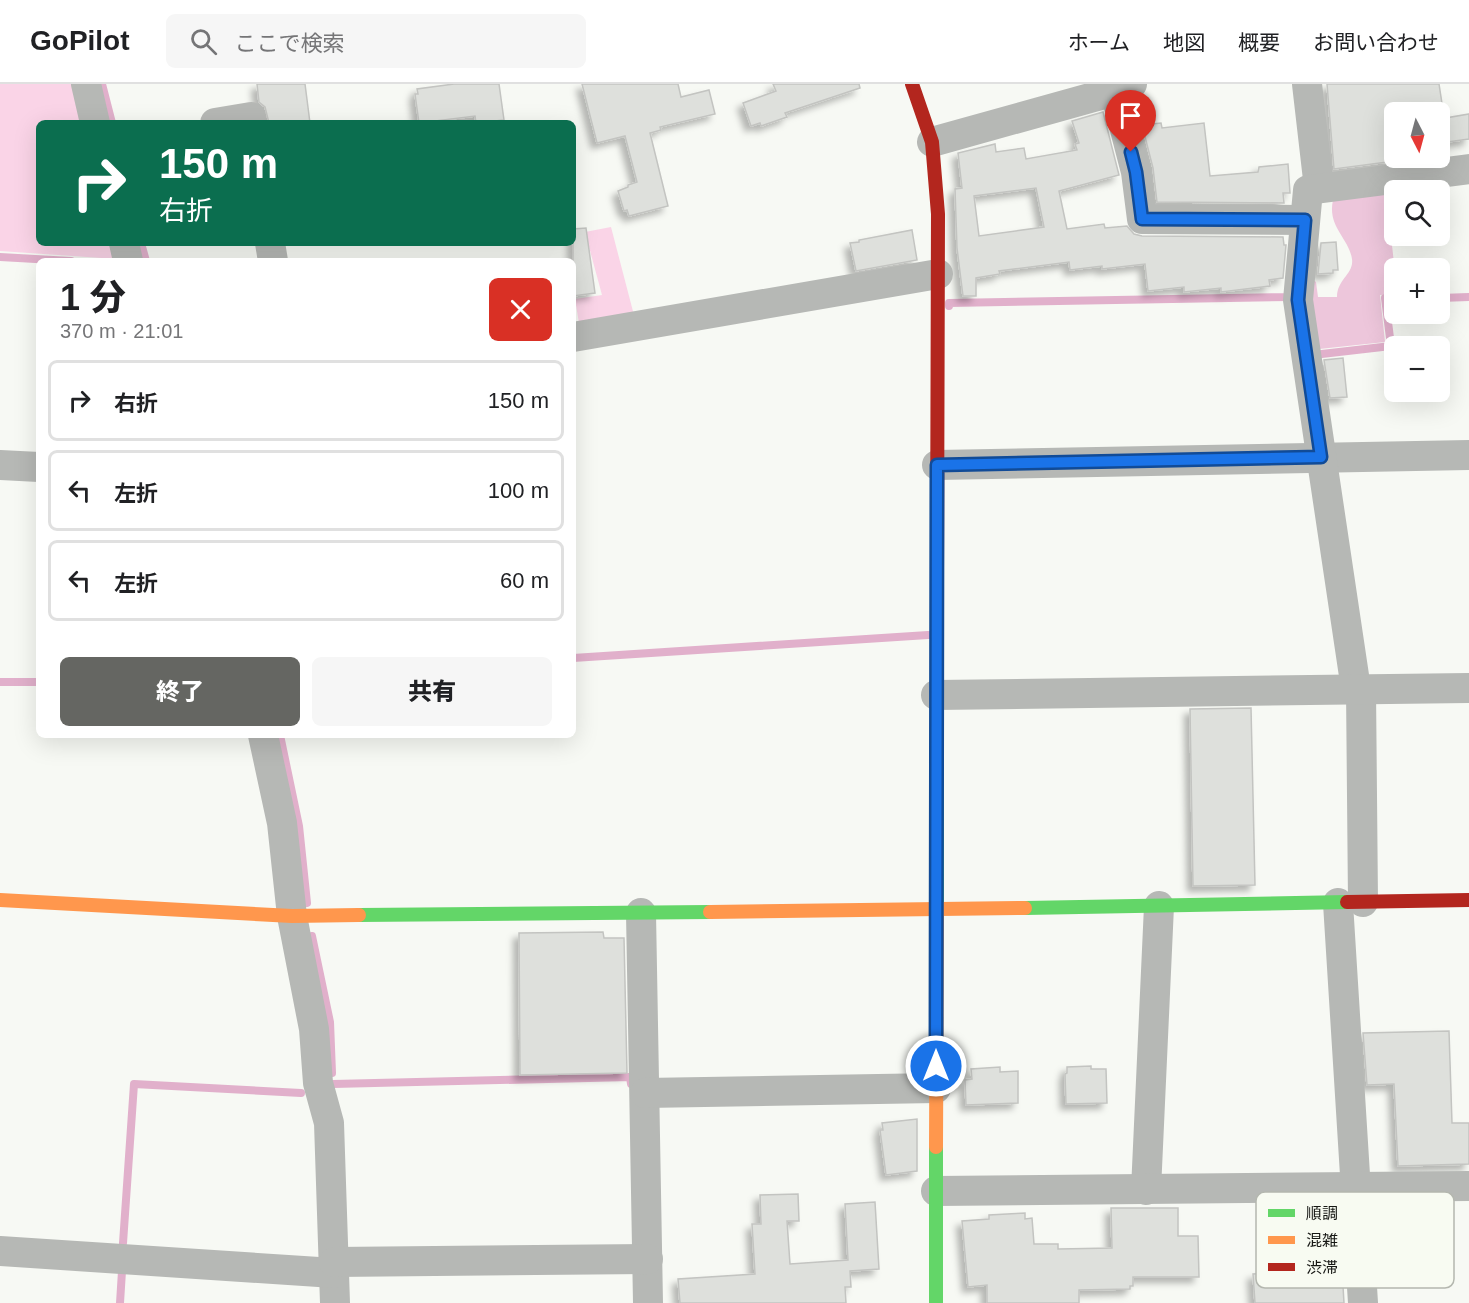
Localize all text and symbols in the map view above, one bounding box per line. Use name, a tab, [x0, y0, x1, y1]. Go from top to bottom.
search box	[166, 14, 586, 68]
text: GoPilot	[30, 25, 130, 56]
icon: search	[187, 25, 220, 58]
text: ここで検索	[235, 31, 345, 56]
text: ホーム	[1068, 31, 1130, 54]
text: 地図	[1163, 31, 1205, 54]
text: 概要	[1238, 31, 1280, 54]
text: お問い合わせ	[1313, 31, 1439, 54]
pin	[1105, 90, 1156, 152]
icon: arrive	[1114, 99, 1147, 132]
north arrow	[1384, 102, 1450, 168]
map controls	[1384, 102, 1450, 402]
text: 150 m	[159, 140, 278, 187]
icon: right	[60, 144, 138, 222]
button: search	[1384, 180, 1450, 246]
text: 右折	[159, 196, 213, 226]
button: +	[1384, 258, 1450, 324]
text: 1 分	[60, 277, 126, 318]
button: close	[489, 278, 552, 341]
text: 370 m · 21:01	[60, 320, 183, 342]
button: −	[1384, 336, 1450, 402]
icon: right	[63, 384, 96, 417]
text: 150 m	[488, 388, 549, 413]
text: 右折	[114, 391, 158, 416]
icon: left	[63, 474, 96, 507]
text: 100 m	[488, 478, 549, 503]
text: 左折	[114, 481, 158, 506]
icon: left	[63, 564, 96, 597]
text: 60 m	[500, 568, 549, 593]
text: 左折	[114, 571, 158, 596]
button: 終了	[60, 657, 300, 726]
button: 共有	[312, 657, 552, 726]
position arrow	[904, 1034, 968, 1098]
legend	[1256, 1192, 1454, 1288]
text: 順調	[1306, 1205, 1338, 1222]
text: 混雑	[1306, 1232, 1338, 1249]
text: 渋滞	[1306, 1259, 1338, 1276]

